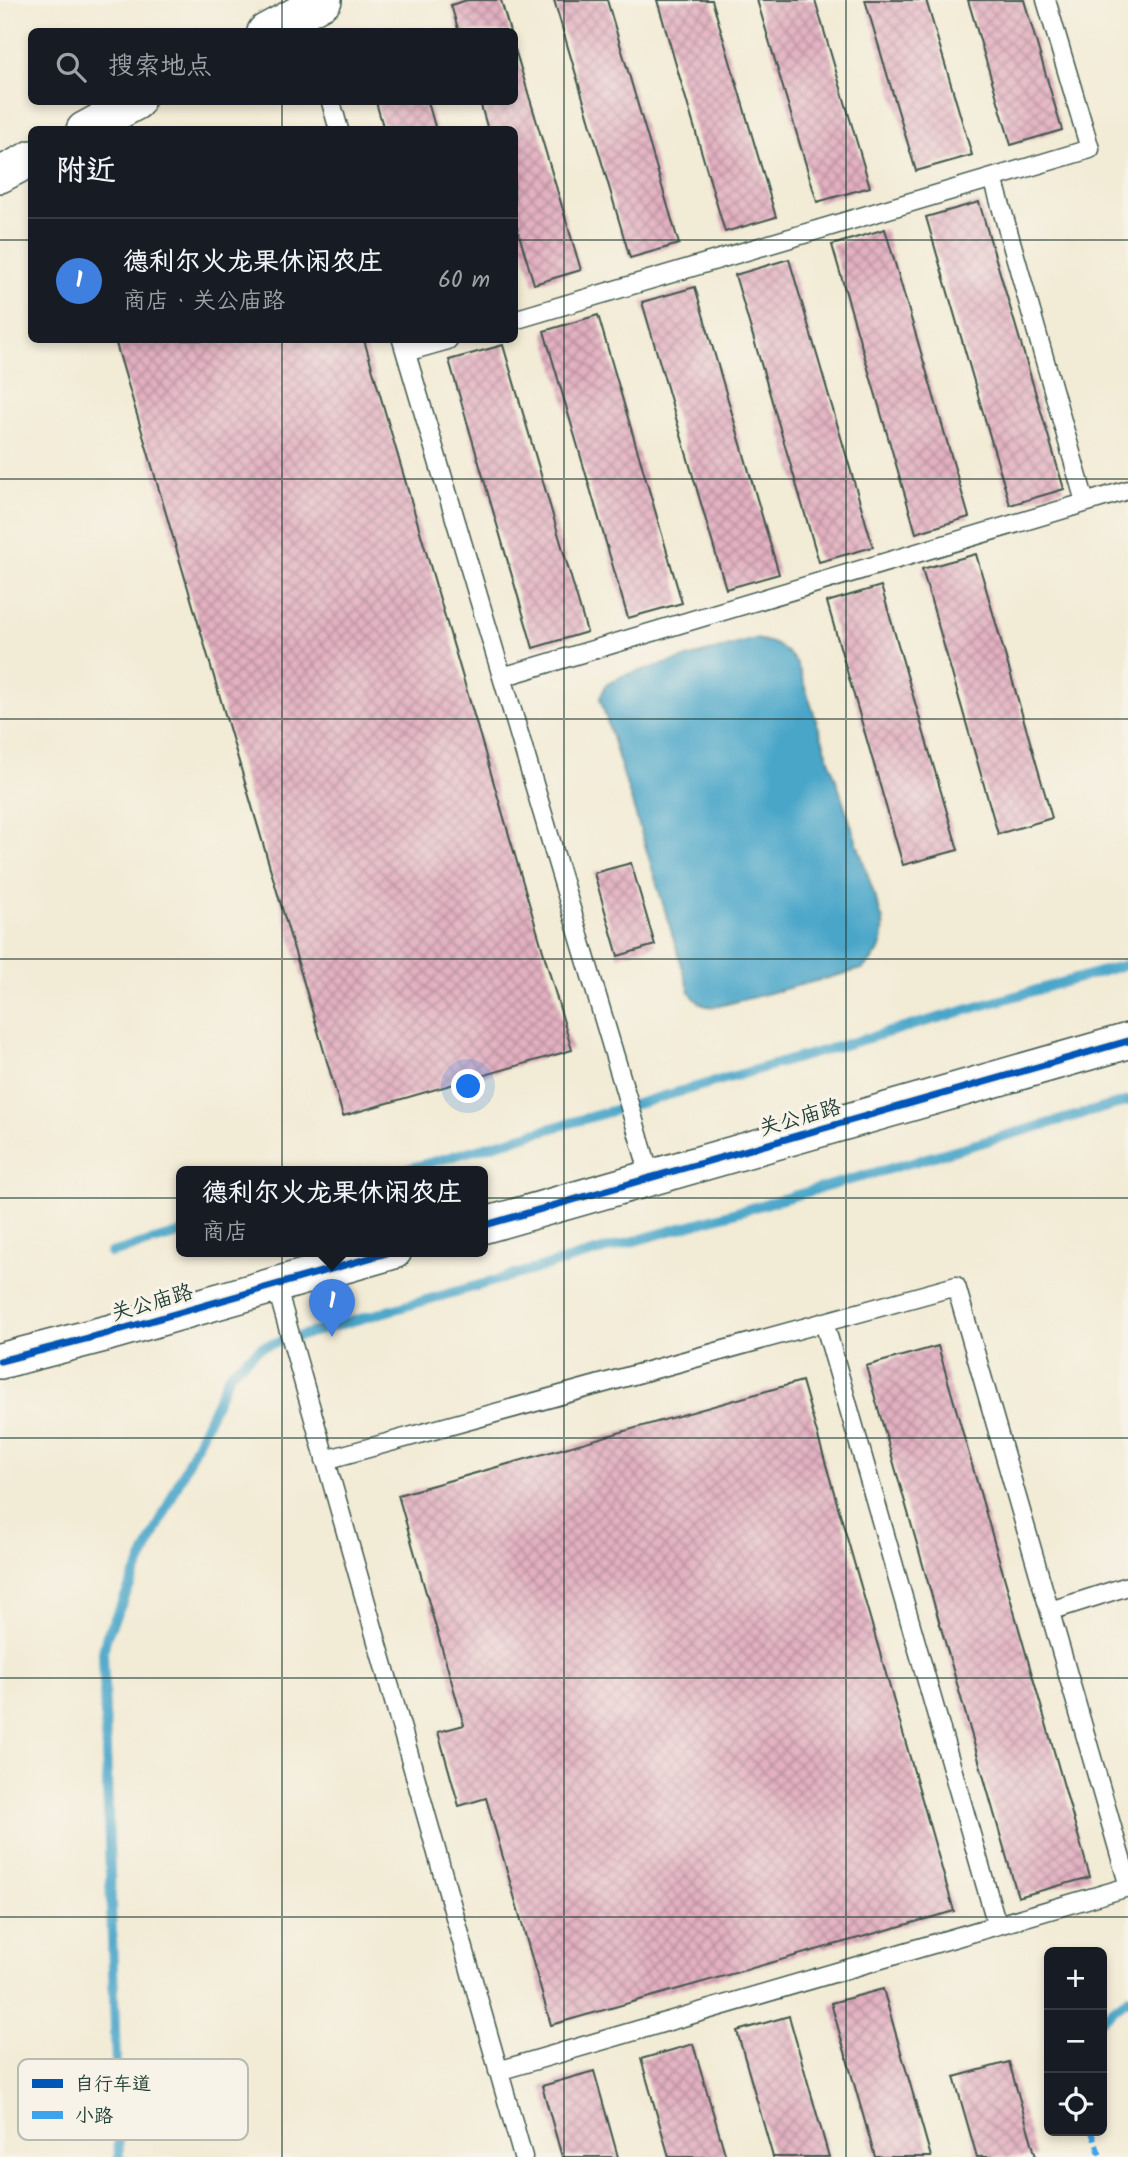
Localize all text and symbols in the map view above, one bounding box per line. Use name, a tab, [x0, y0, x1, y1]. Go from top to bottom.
search box	[28, 28, 518, 105]
text: 搜索地点	[108, 46, 212, 88]
icon: search	[52, 48, 90, 86]
text: 附近	[56, 148, 116, 196]
text: 德利尔火龙果休闲农庄	[123, 242, 383, 284]
text: 1	[76, 263, 82, 299]
text: 60 m	[438, 263, 490, 299]
text: 商店 · 关公庙路	[123, 284, 285, 320]
your location	[451, 1069, 485, 1103]
street label: 关公庙路	[755, 1091, 845, 1146]
popup	[176, 1166, 488, 1257]
text: 德利尔火龙果休闲农庄	[202, 1173, 462, 1215]
text: 商店	[202, 1215, 248, 1251]
street label: 关公庙路	[107, 1276, 197, 1331]
pin: 1	[309, 1279, 355, 1337]
map controls	[1044, 1947, 1107, 2136]
button: +	[1044, 1947, 1107, 2010]
button: −	[1044, 2010, 1107, 2073]
legend	[18, 2059, 248, 2140]
text: 自行车道	[75, 2070, 151, 2100]
button: locate	[1044, 2073, 1107, 2136]
text: 小路	[75, 2102, 113, 2132]

